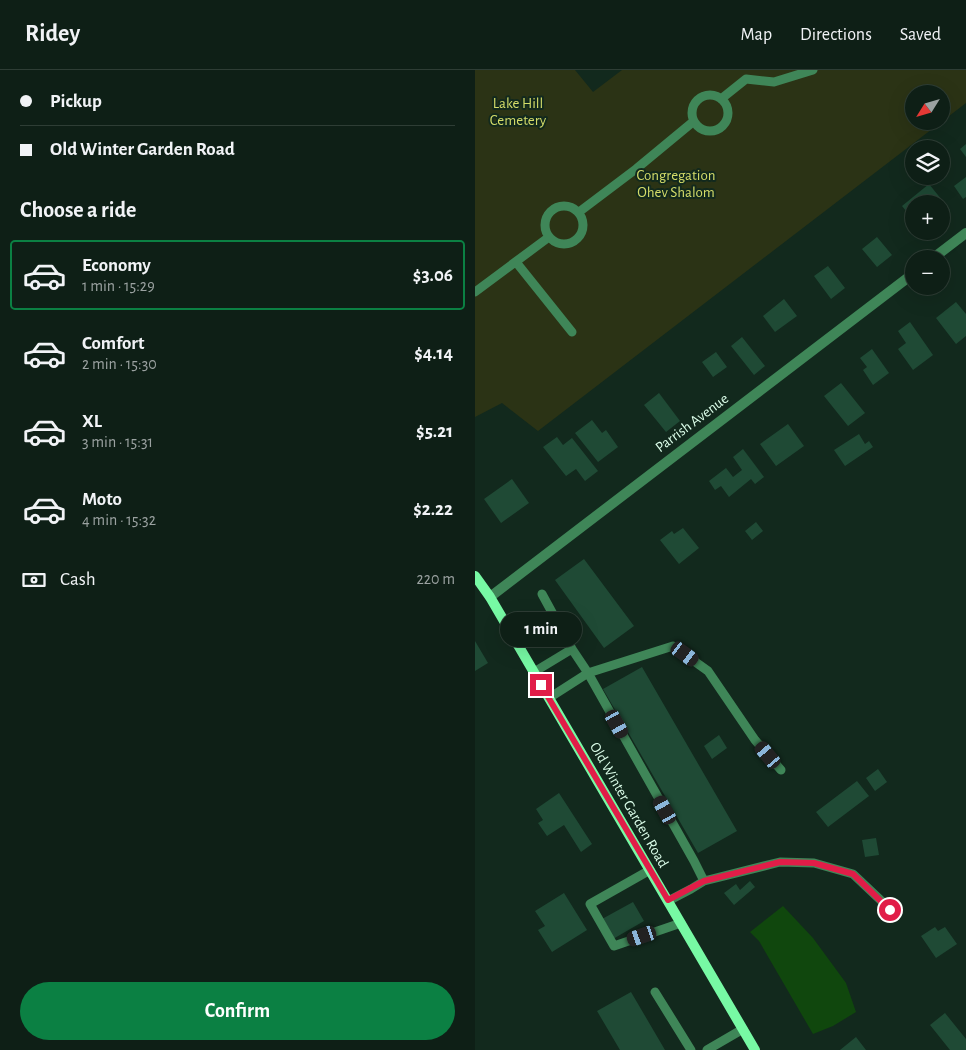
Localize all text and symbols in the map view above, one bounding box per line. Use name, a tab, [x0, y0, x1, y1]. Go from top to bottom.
text: Ridey	[25, 22, 80, 46]
text: Map	[741, 26, 772, 44]
text: Directions	[800, 26, 872, 44]
text: Saved	[900, 26, 941, 44]
north arrow	[905, 85, 950, 130]
map controls	[905, 85, 950, 295]
text: Pickup	[50, 92, 102, 111]
park label: Lake Hill Cemetery	[490, 96, 547, 128]
text: Old Winter Garden Road	[50, 140, 235, 159]
button: layers	[905, 140, 950, 185]
park label: Congregation Ohev Shalom	[637, 168, 715, 200]
button: +	[905, 195, 950, 240]
text: Choose a ride	[20, 199, 136, 221]
button: −	[905, 250, 950, 295]
icon: car	[22, 253, 67, 298]
text: Economy	[82, 256, 151, 275]
text: $3.06	[413, 266, 453, 285]
text: 1 min · 15:29	[82, 278, 155, 294]
icon: car	[22, 331, 67, 376]
text: Comfort	[82, 334, 144, 353]
text: $4.14	[414, 344, 453, 363]
text: 2 min · 15:30	[82, 356, 157, 372]
street label: Parrish Avenue	[653, 391, 731, 455]
icon: car	[22, 409, 67, 454]
text: XL	[82, 412, 102, 431]
text: $5.21	[416, 422, 453, 441]
text: 3 min · 15:31	[82, 434, 153, 450]
icon: car	[22, 487, 67, 532]
text: Moto	[82, 490, 122, 509]
text: $2.22	[413, 500, 453, 519]
text: 4 min · 15:32	[82, 512, 156, 528]
icon: cash	[20, 566, 48, 594]
text: Cash	[60, 570, 96, 589]
text: 220 m	[417, 571, 455, 587]
callout: 1 min	[500, 612, 582, 648]
text: 1 min	[524, 621, 558, 637]
car	[668, 639, 701, 669]
route end	[530, 674, 552, 696]
car	[603, 707, 630, 741]
car	[752, 739, 783, 771]
street label: Old Winter Garden Road	[587, 740, 671, 871]
car	[651, 793, 678, 827]
route start	[879, 899, 901, 921]
car	[625, 924, 658, 948]
button: Confirm	[20, 982, 455, 1040]

